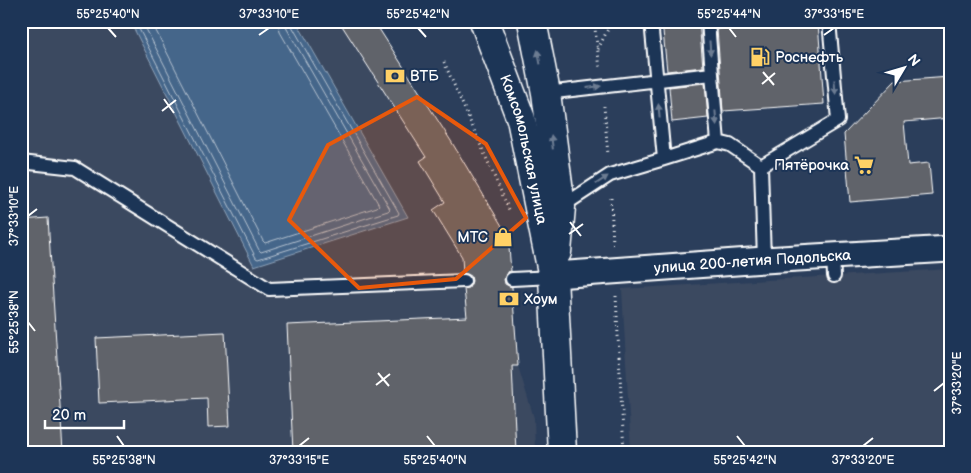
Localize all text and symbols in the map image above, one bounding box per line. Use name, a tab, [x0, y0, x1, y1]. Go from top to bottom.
text: 55°25'40"N	[76, 7, 140, 22]
text: 37°33'10"E	[239, 7, 299, 22]
text: 55°25'42"N	[386, 7, 450, 22]
text: 55°25'44"N	[697, 7, 761, 22]
text: 37°33'15"E	[804, 7, 864, 22]
one-way arrow	[706, 40, 714, 56]
north arrow	[878, 42, 928, 92]
fuel station icon: Роснефть	[749, 46, 771, 68]
place label: Роснефть	[775, 48, 844, 67]
one-way arrow	[535, 50, 543, 65]
text: N	[904, 51, 924, 70]
bank icon: ВТБ	[384, 65, 406, 87]
place label: ВТБ	[410, 67, 439, 86]
street label: Комсомольская улица	[496, 72, 552, 226]
one-way arrow	[832, 80, 840, 96]
one-way arrow	[587, 83, 603, 91]
one-way arrow	[655, 103, 663, 119]
one-way arrow	[712, 110, 720, 126]
one-way arrow	[548, 133, 556, 149]
supermarket icon: Пятёрочка	[853, 154, 875, 176]
place label: Пятёрочка	[774, 156, 849, 175]
one-way arrow	[595, 176, 608, 185]
text: 37°33'10"E	[7, 186, 22, 246]
shop icon: МТС	[492, 226, 514, 248]
place label: МТС	[457, 228, 488, 247]
street label: улица 200-летия Подольска	[653, 245, 852, 277]
bank icon: Хоум	[498, 288, 520, 310]
text: 55°25'38"N	[7, 290, 22, 354]
place label: Хоум	[524, 290, 558, 309]
text: 37°33'20"E	[950, 352, 965, 414]
scale bar	[45, 398, 124, 430]
text: 20 m	[52, 406, 86, 425]
text: 55°25'38"N	[92, 453, 156, 468]
text: 37°33'15"E	[269, 453, 329, 468]
text: 55°25'40"N	[403, 453, 467, 468]
text: 55°25'42"N	[713, 453, 777, 468]
text: 37°33'20"E	[832, 453, 894, 468]

